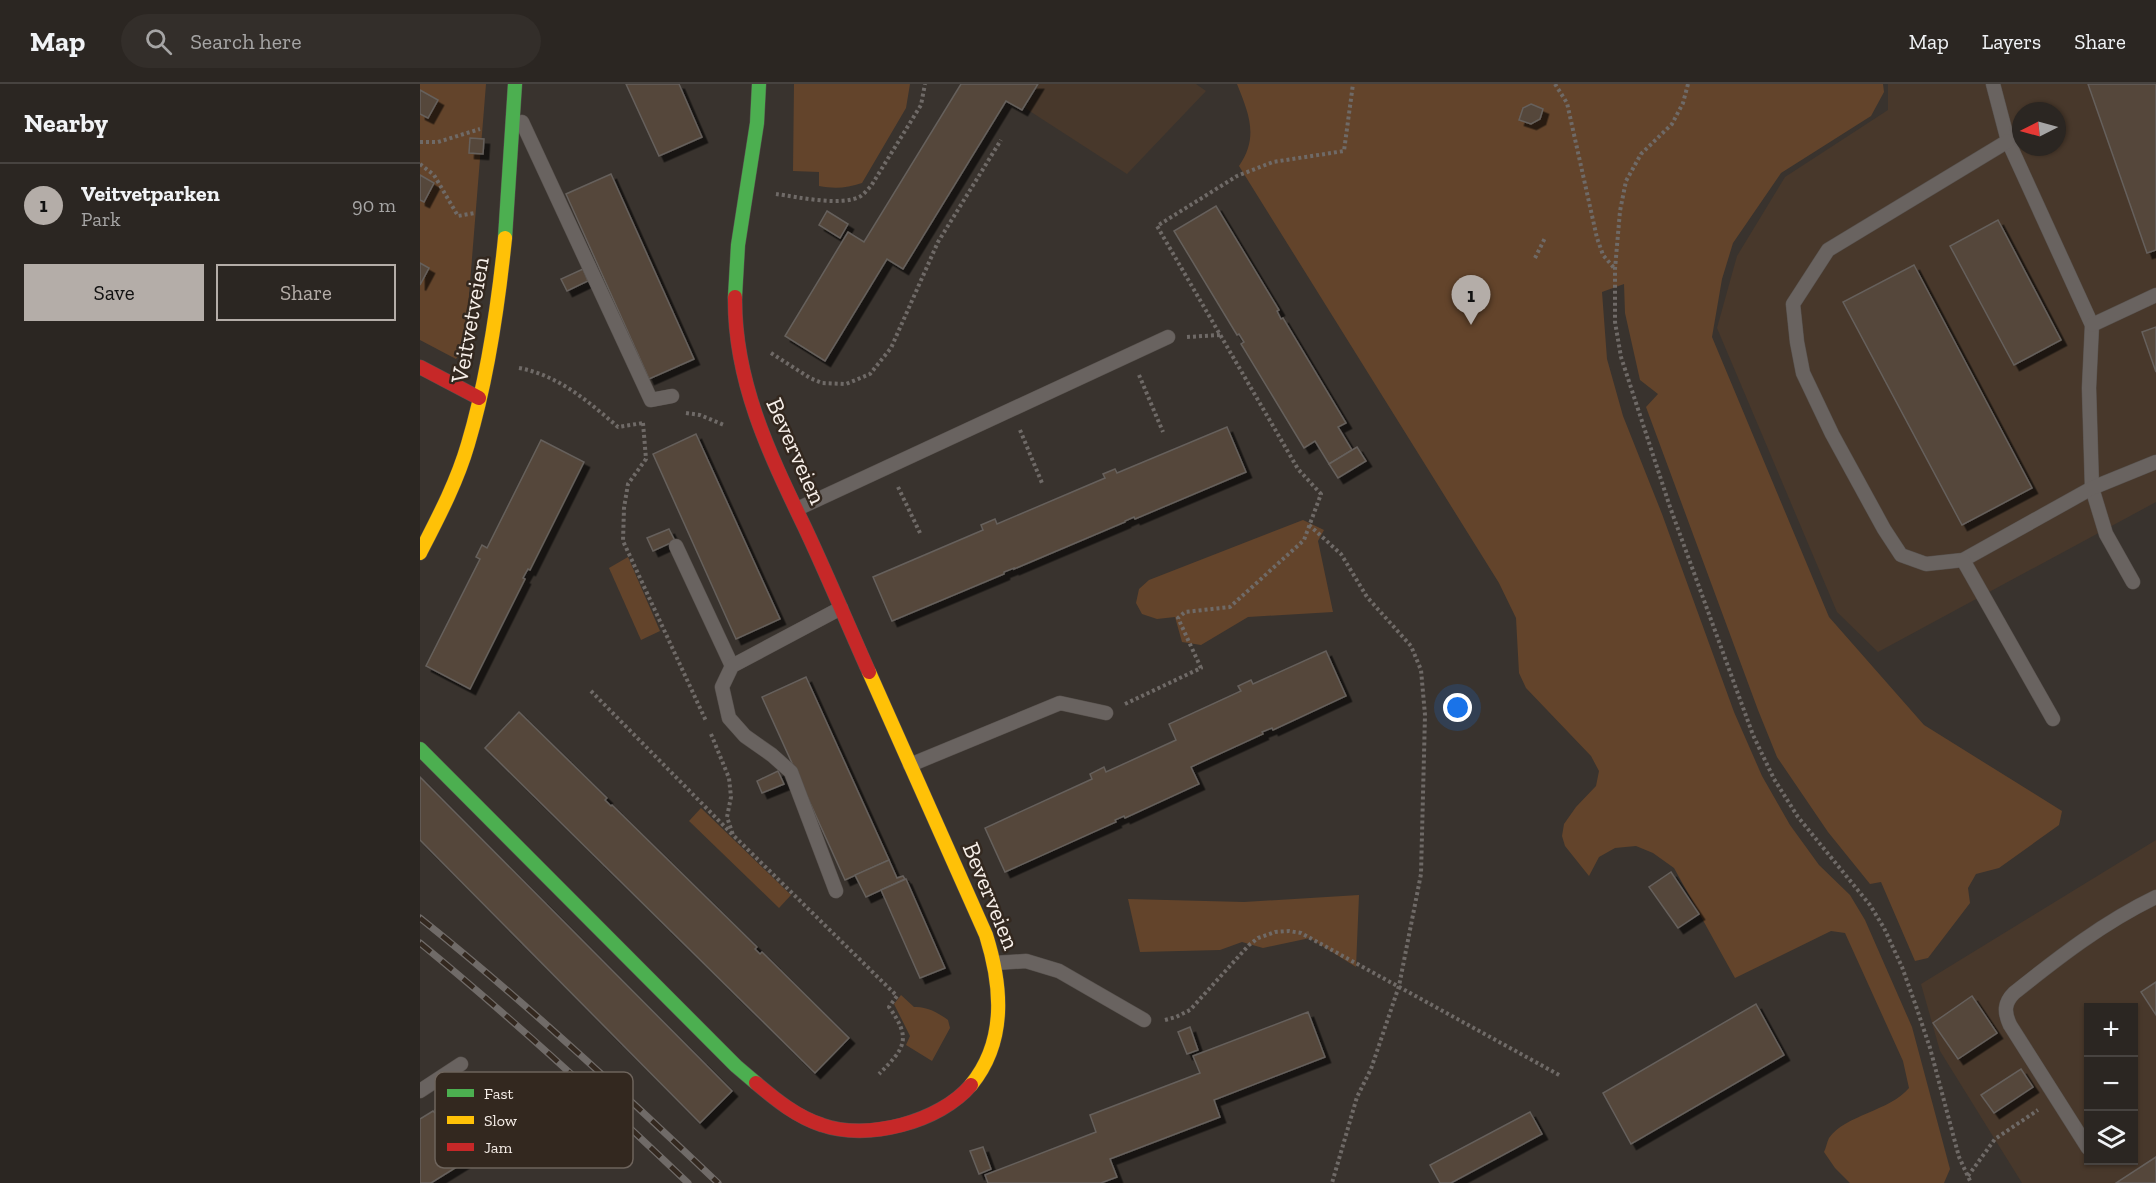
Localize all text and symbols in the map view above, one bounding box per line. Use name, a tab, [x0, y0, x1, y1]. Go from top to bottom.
search box	[121, 14, 541, 68]
text: Map	[30, 25, 85, 58]
icon: search	[142, 25, 175, 58]
text: Search here	[190, 28, 302, 55]
text: Map	[1909, 29, 1949, 54]
text: Layers	[1982, 29, 2041, 54]
text: Share	[2074, 29, 2126, 54]
north arrow	[2012, 102, 2066, 156]
text: Nearby	[24, 107, 108, 139]
text: Veitvetparken	[81, 180, 220, 207]
text: 1	[39, 193, 48, 217]
text: 90 m	[352, 193, 396, 217]
text: Park	[81, 207, 121, 231]
street label: Veitvetveien	[444, 254, 495, 386]
button: Save	[24, 264, 204, 321]
button: Share	[216, 264, 396, 321]
pin: 1	[1452, 276, 1490, 325]
street label: Beverveien	[760, 393, 833, 509]
your location	[1443, 693, 1472, 722]
street label: Beverveien	[957, 838, 1026, 954]
map controls	[2084, 1003, 2138, 1165]
button: +	[2084, 1003, 2138, 1057]
button: −	[2084, 1057, 2138, 1111]
legend	[435, 1072, 633, 1168]
text: Fast	[484, 1084, 513, 1103]
text: Slow	[484, 1111, 518, 1130]
button: layers	[2084, 1111, 2138, 1165]
text: Jam	[484, 1138, 513, 1157]

